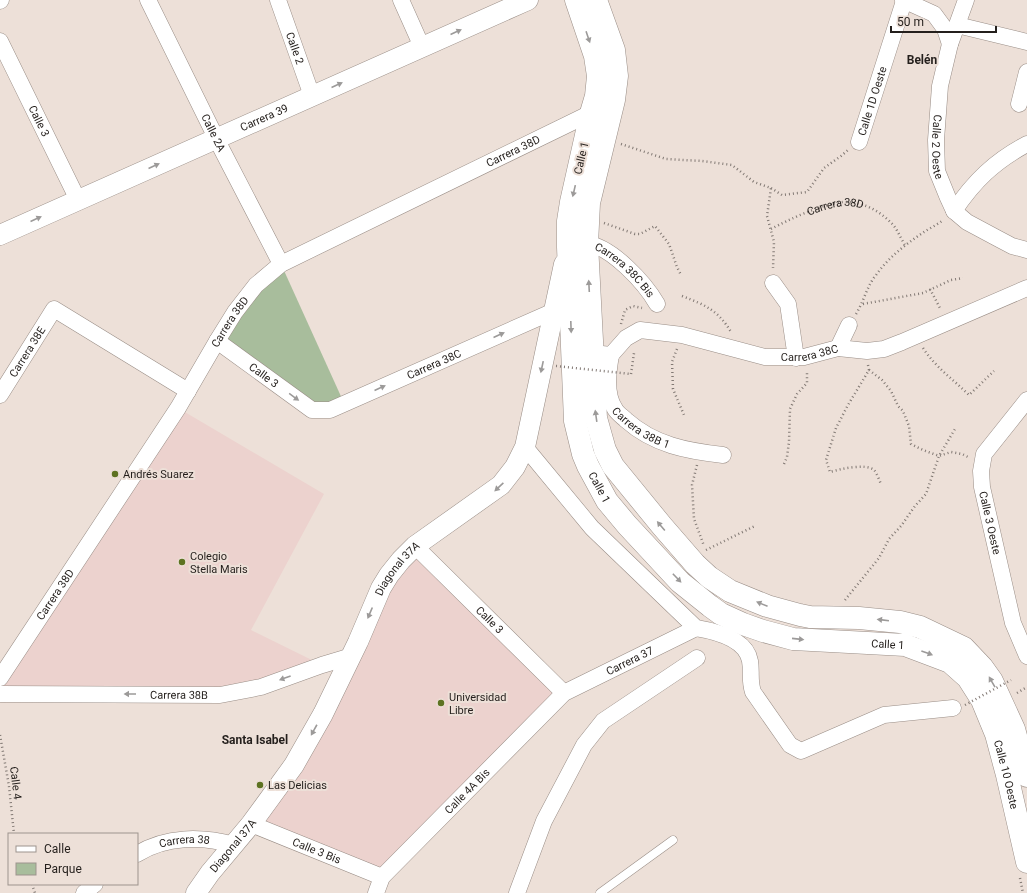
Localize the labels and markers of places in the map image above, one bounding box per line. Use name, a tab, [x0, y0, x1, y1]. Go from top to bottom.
place label: Andrés Suarez	[123, 468, 194, 481]
marker: Andrés Suarez	[110, 469, 120, 479]
place label: Colegio Stella Maris	[190, 550, 248, 576]
marker: Colegio Stella Maris	[177, 557, 187, 567]
place label: Universidad Libre	[449, 691, 506, 717]
marker: Universidad Libre	[436, 698, 446, 708]
place label: Las Delicias	[268, 779, 327, 792]
marker: Las Delicias	[255, 780, 265, 790]

